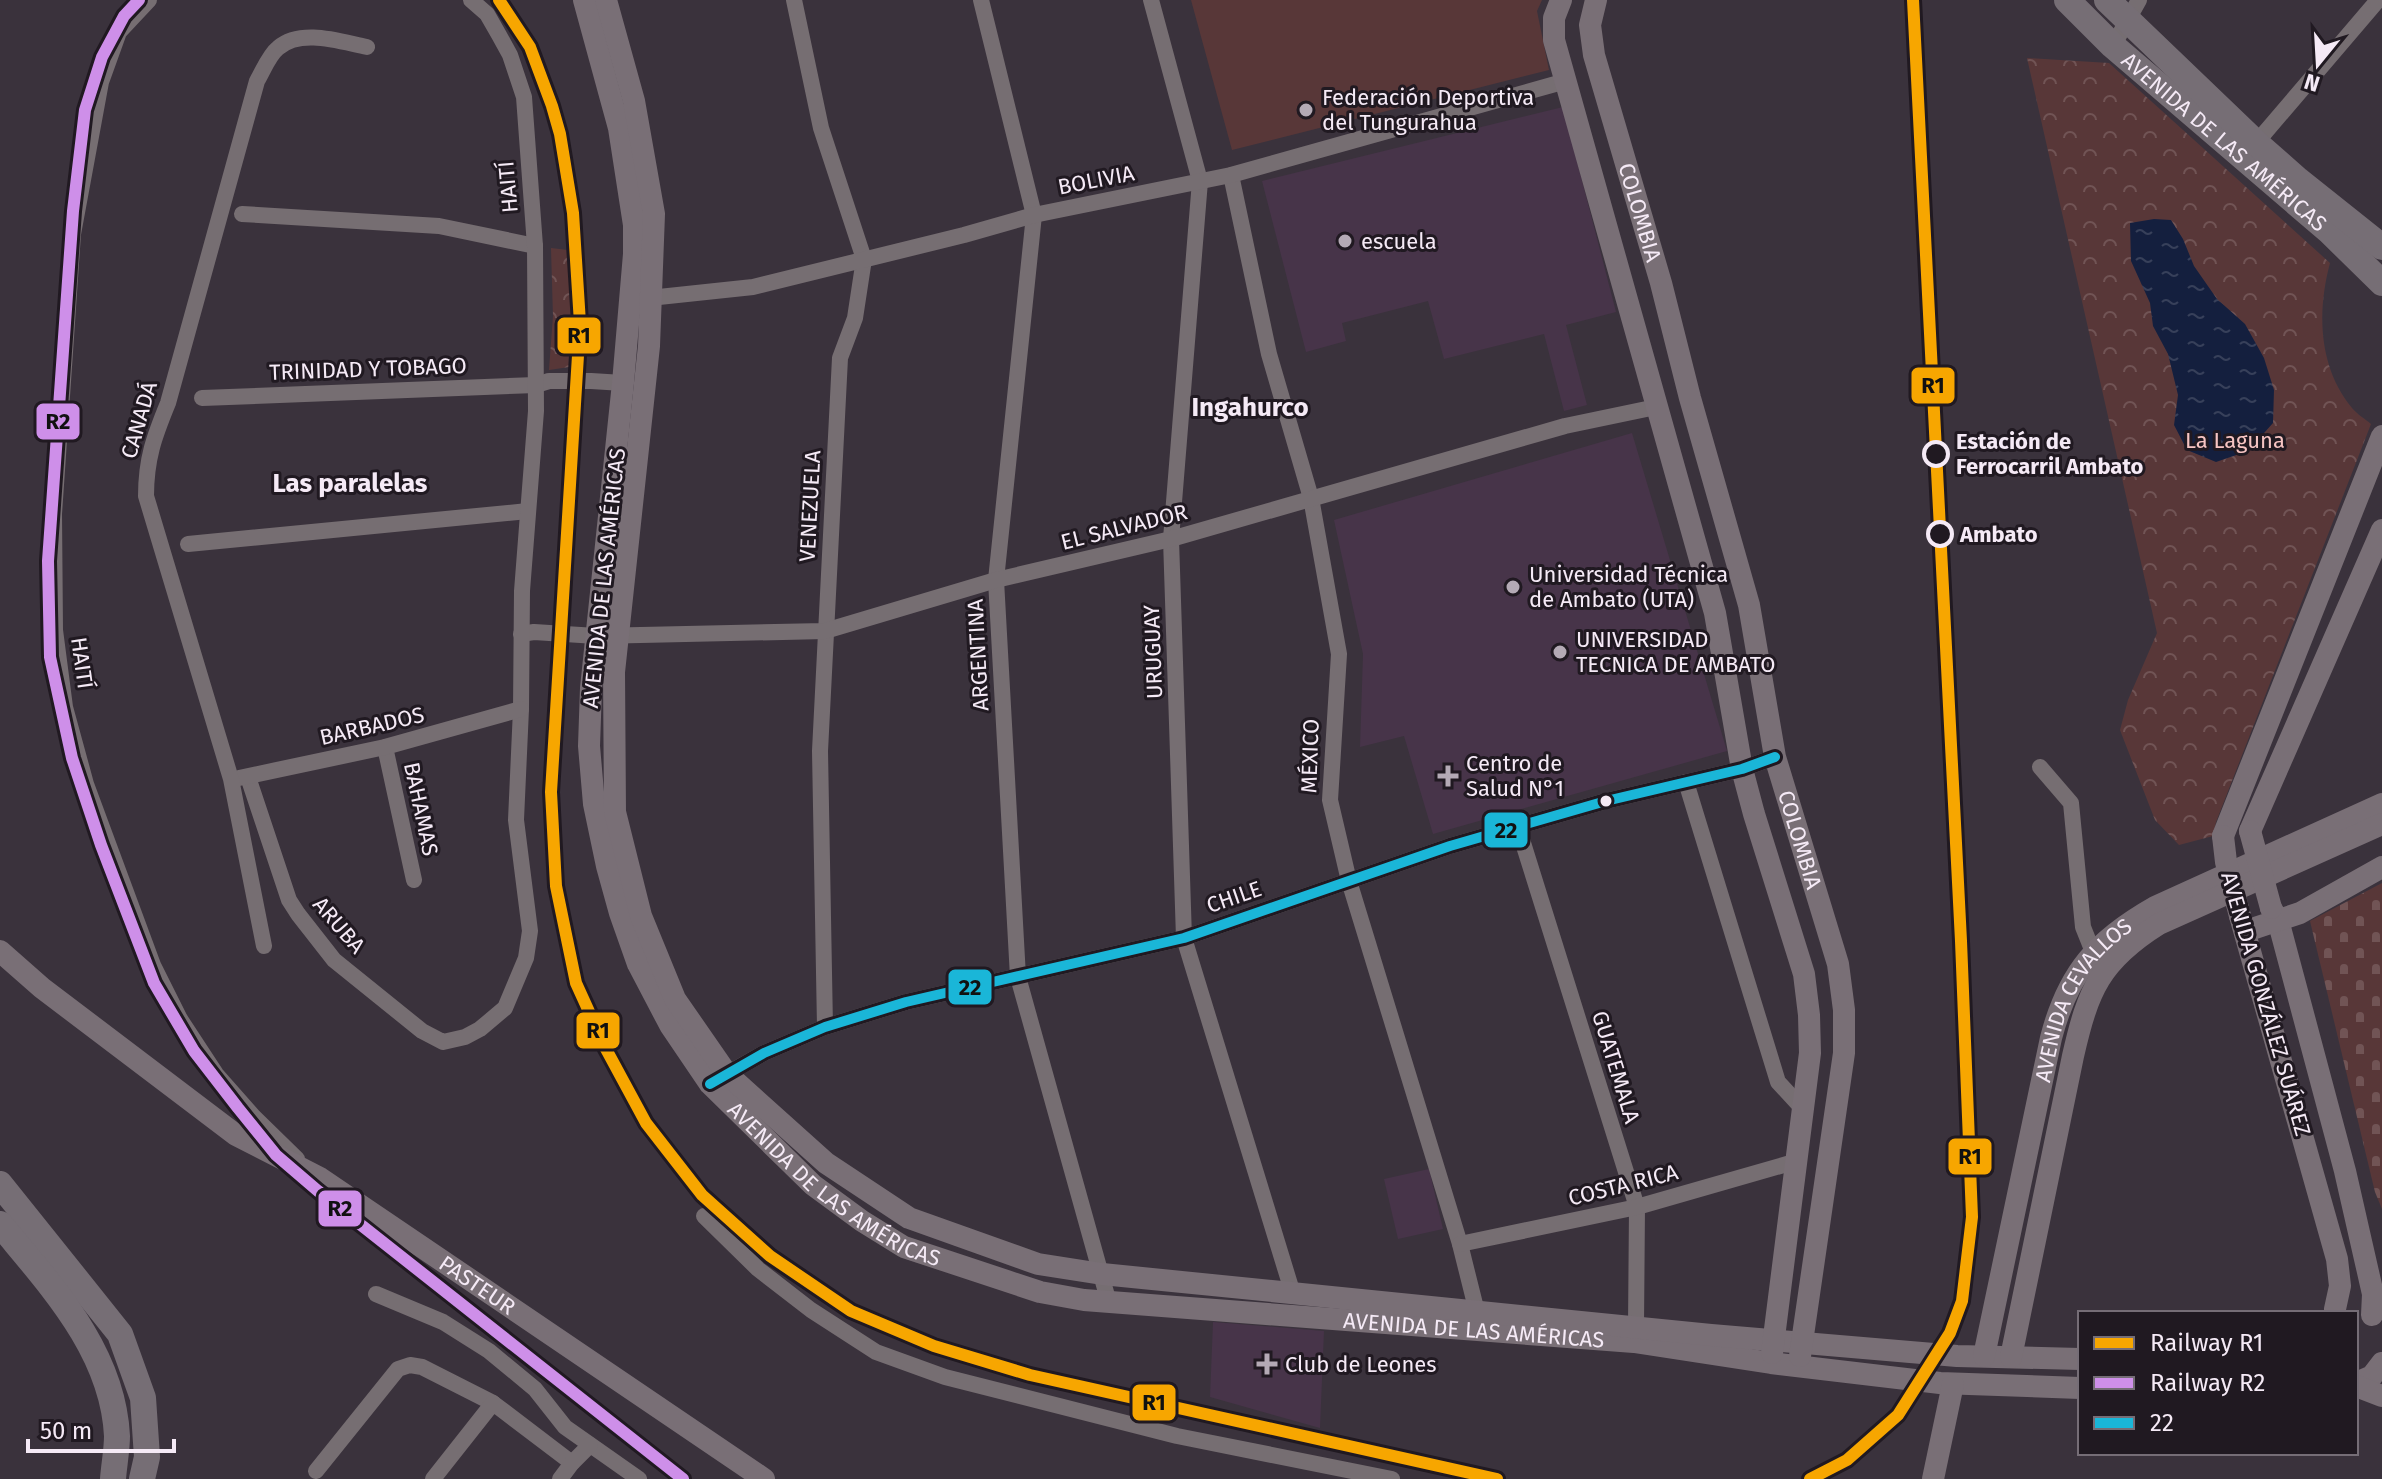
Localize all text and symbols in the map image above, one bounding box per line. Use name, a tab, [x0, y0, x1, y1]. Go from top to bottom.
north arrow	[2278, 24, 2358, 104]
street label: AVENIDA DE LAS AMÉRICAS	[2117, 46, 2331, 238]
place label: Federación Deportiva del Tungurahua	[1322, 84, 1534, 136]
marker: Federación Deportiva del Tungurahua	[1297, 101, 1315, 119]
street label: BOLIVIA	[1055, 159, 1137, 201]
street label: HAITÍ	[492, 160, 524, 214]
street label: COLOMBIA	[1613, 160, 1668, 265]
place label: escuela	[1361, 228, 1437, 255]
marker: escuela	[1336, 232, 1354, 250]
line badge: R1	[556, 316, 602, 355]
text: R1	[567, 322, 591, 349]
street label: TRINIDAD Y TOBAGO	[269, 352, 467, 386]
line badge: R1	[1910, 366, 1956, 405]
text: R1	[1921, 372, 1945, 399]
street label: CANADÁ	[115, 378, 163, 462]
district label: Ingahurco	[1191, 392, 1309, 423]
line badge: R2	[35, 402, 81, 441]
text: R2	[46, 408, 70, 435]
park label: La Laguna	[2185, 427, 2285, 454]
place label: Estación de Ferrocarril Ambato	[1956, 428, 2144, 480]
marker: Estación de Ferrocarril Ambato	[1923, 441, 1949, 467]
street label: AVENIDA DE LAS AMÉRICAS	[577, 447, 631, 709]
street label: VENEZUELA	[794, 449, 826, 563]
district label: Las paralelas	[273, 468, 428, 499]
street label: EL SALVADOR	[1058, 498, 1190, 556]
marker: Ambato	[1927, 521, 1953, 547]
place label: Ambato	[1959, 521, 2038, 548]
place label: Universidad Técnica de Ambato (UTA)	[1529, 561, 1728, 613]
marker: Universidad Técnica de Ambato (UTA)	[1504, 578, 1522, 596]
street label: ARGENTINA	[962, 598, 994, 712]
street label: URUGUAY	[1138, 604, 1168, 700]
place label: UNIVERSIDAD TECNICA DE AMBATO	[1576, 626, 1776, 678]
street label: HAITÍ	[65, 635, 99, 691]
marker: UNIVERSIDAD TECNICA DE AMBATO	[1551, 643, 1569, 661]
street label: BARBADOS	[317, 701, 427, 751]
street label: MÉXICO	[1295, 718, 1325, 794]
place label: Centro de Salud N°1	[1466, 750, 1564, 802]
street label: BAHAMAS	[398, 760, 444, 858]
marker: Centro de Salud N°1	[1437, 765, 1459, 787]
street label: COLOMBIA	[1772, 787, 1828, 893]
unlabelled marker	[1598, 793, 1614, 809]
line badge: 22	[1483, 811, 1529, 849]
text: 22	[1495, 817, 1517, 844]
street label: AVENIDA GONZÁLEZ SUÁREZ	[2215, 869, 2317, 1139]
street label: CHILE	[1203, 875, 1265, 919]
street label: ARUBA	[307, 891, 371, 959]
street label: AVENIDA CEVALLOS	[2029, 912, 2137, 1084]
line badge: 22	[947, 968, 993, 1006]
text: 22	[959, 974, 981, 1001]
street label: GUATEMALA	[1586, 1008, 1646, 1127]
line badge: R1	[575, 1011, 621, 1050]
text: R1	[586, 1017, 610, 1044]
street label: AVENIDA DE LAS AMÉRICAS	[722, 1096, 944, 1272]
line badge: R1	[1947, 1137, 1993, 1176]
text: R1	[1958, 1143, 1982, 1170]
street label: COSTA RICA	[1565, 1158, 1681, 1212]
line badge: R2	[317, 1189, 363, 1228]
text: R2	[328, 1195, 352, 1222]
street label: PASTEUR	[434, 1249, 521, 1320]
street label: AVENIDA DE LAS AMÉRICAS	[1342, 1306, 1605, 1353]
legend	[2078, 1311, 2358, 1455]
text: Railway R1	[2150, 1329, 2264, 1357]
place label: Club de Leones	[1285, 1351, 1437, 1378]
marker: Club de Leones	[1256, 1353, 1278, 1375]
text: Railway R2	[2150, 1369, 2265, 1397]
line badge: R1	[1131, 1383, 1177, 1422]
text: R1	[1142, 1389, 1166, 1416]
scale bar	[28, 1403, 174, 1453]
text: 22	[2150, 1409, 2174, 1437]
text: 50 m	[40, 1417, 92, 1445]

